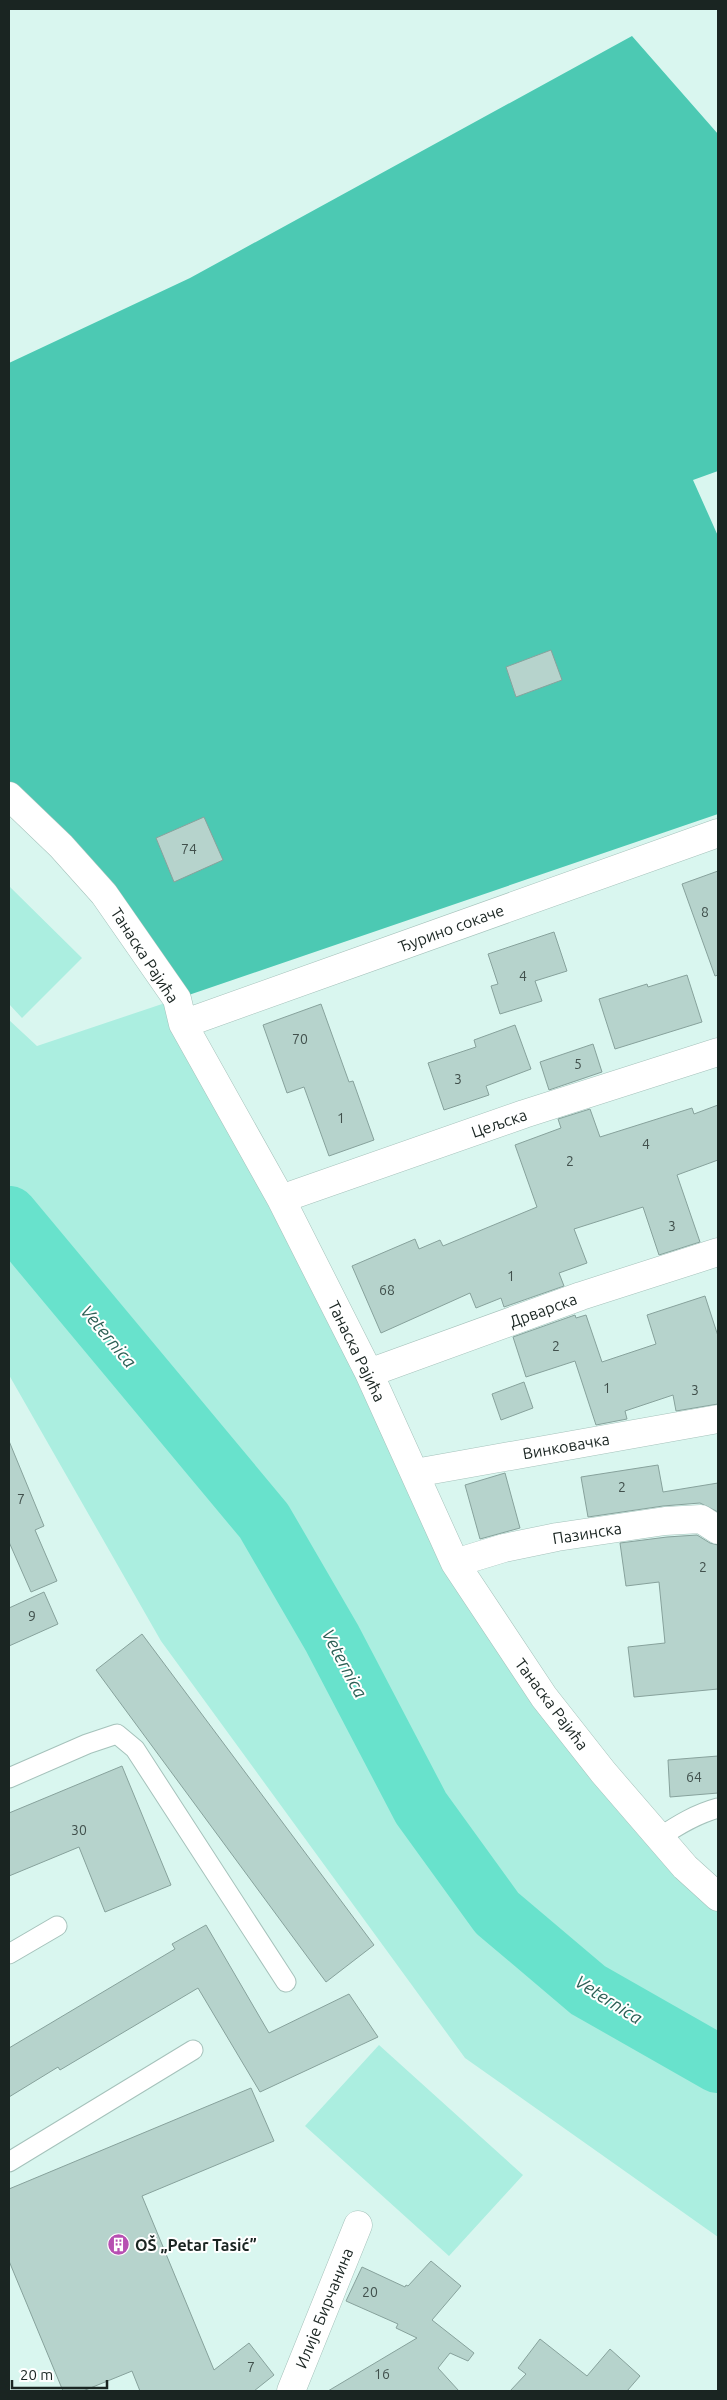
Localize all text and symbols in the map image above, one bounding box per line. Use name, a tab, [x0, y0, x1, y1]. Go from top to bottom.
house number: 74	[181, 841, 197, 857]
street label: Ђурино сокаче	[396, 901, 506, 955]
street label: Танаска Рајића	[107, 904, 183, 1006]
house number: 8	[701, 904, 709, 920]
house number: 4	[519, 968, 527, 984]
house number: 70	[292, 1031, 308, 1047]
house number: 5	[574, 1056, 582, 1072]
house number: 3	[454, 1071, 462, 1087]
street label: Цељска	[469, 1105, 529, 1141]
house number: 1	[337, 1110, 345, 1126]
house number: 4	[642, 1136, 650, 1152]
house number: 2	[566, 1153, 574, 1169]
house number: 3	[668, 1218, 676, 1234]
house number: 1	[507, 1268, 515, 1284]
house number: 68	[379, 1282, 395, 1298]
street label: Дрварска	[507, 1289, 579, 1331]
street label: Танаска Рајића	[325, 1298, 389, 1404]
water label: Veternica	[77, 1301, 141, 1371]
house number: 2	[552, 1338, 560, 1354]
house number: 1	[603, 1380, 611, 1396]
house number: 3	[691, 1382, 699, 1398]
street label: Винковачка	[521, 1429, 611, 1463]
house number: 2	[618, 1479, 626, 1495]
house number: 7	[17, 1491, 25, 1507]
street label: Пазинска	[551, 1519, 623, 1547]
house number: 2	[699, 1559, 707, 1575]
house number: 9	[28, 1608, 36, 1624]
water label: Veternica	[319, 1625, 372, 1701]
street label: Танаска Рајића	[512, 1655, 592, 1753]
house number: 64	[686, 1769, 702, 1785]
house number: 30	[71, 1822, 87, 1838]
water label: Veternica	[572, 1971, 646, 2028]
building icon: OŠ „Petar Tasić”	[107, 2233, 131, 2257]
place label: OŠ „Petar Tasić”	[135, 2235, 257, 2254]
street label: Илије Бирчанина	[292, 2245, 356, 2371]
house number: 20	[362, 2284, 378, 2300]
scale bar	[12, 2358, 108, 2390]
house number: 7	[247, 2359, 255, 2375]
text: 20 m	[20, 2366, 53, 2383]
house number: 16	[374, 2366, 390, 2382]

